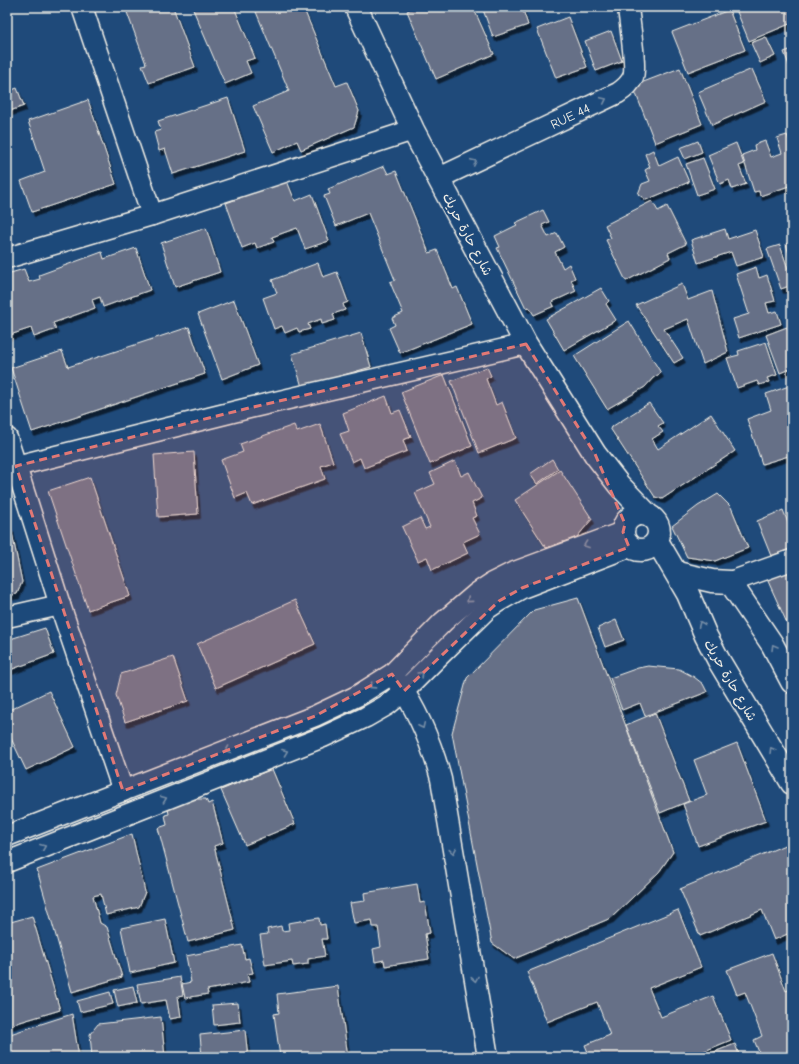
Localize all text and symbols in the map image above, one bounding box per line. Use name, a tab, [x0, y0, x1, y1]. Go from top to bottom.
one-way arrow	[600, 97, 607, 105]
street label: RUE 44	[548, 101, 592, 132]
one-way arrow	[470, 159, 477, 167]
street label: شارع حارة حريك	[438, 190, 496, 279]
one-way arrow	[582, 541, 589, 549]
one-way arrow	[466, 596, 474, 603]
one-way arrow	[698, 621, 706, 628]
street label: شارع حارة حريك	[700, 637, 760, 725]
one-way arrow	[771, 644, 778, 651]
one-way arrow	[416, 671, 424, 679]
one-way arrow	[369, 681, 376, 689]
one-way arrow	[418, 722, 426, 729]
one-way arrow	[225, 746, 232, 754]
one-way arrow	[769, 747, 776, 754]
one-way arrow	[281, 748, 288, 756]
one-way arrow	[159, 796, 167, 804]
one-way arrow	[40, 844, 47, 852]
one-way arrow	[448, 848, 457, 854]
one-way arrow	[470, 976, 478, 983]

